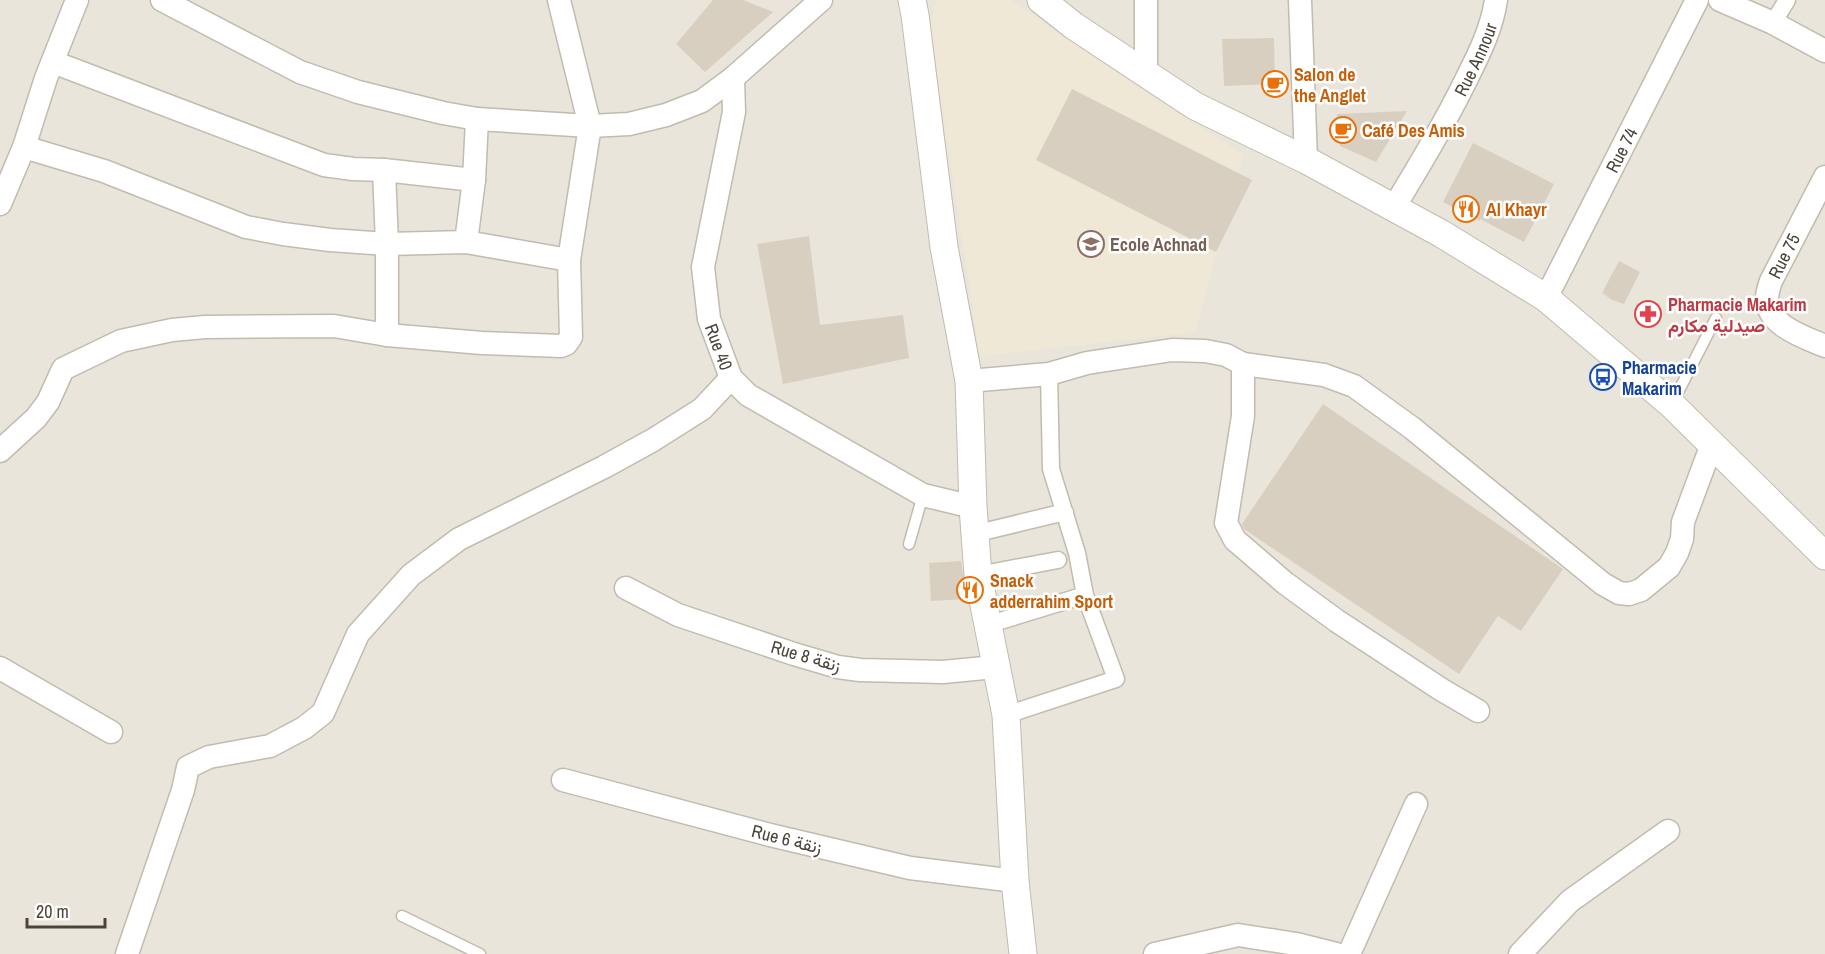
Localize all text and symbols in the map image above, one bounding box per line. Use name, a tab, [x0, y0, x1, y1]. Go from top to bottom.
street label: Rue Annour	[1448, 20, 1503, 100]
place label: Salon de the Anglet	[1294, 62, 1366, 108]
cafe icon: Salon de the Anglet	[1260, 69, 1290, 99]
cafe icon: Café Des Amis	[1328, 115, 1358, 145]
place label: Café Des Amis	[1362, 118, 1465, 143]
street label: Rue 74	[1599, 123, 1643, 177]
restaurant icon: Al Khayr	[1451, 194, 1481, 224]
place label: Al Khayr	[1486, 197, 1547, 222]
school or university icon: Ecole Achnad	[1076, 229, 1106, 259]
street label: Rue 75	[1762, 229, 1806, 283]
place label: Ecole Achnad	[1110, 232, 1207, 257]
place label: Pharmacie Makarim صيدلية مكارم	[1668, 292, 1807, 338]
pharmacy icon: Pharmacie Makarim صيدلية مكارم	[1633, 299, 1663, 329]
street label: Rue 40	[699, 320, 739, 373]
place label: Pharmacie Makarim	[1622, 355, 1697, 401]
bus stop icon: Pharmacie Makarim	[1588, 362, 1618, 392]
place label: Snack adderrahim Sport	[990, 568, 1113, 614]
restaurant icon: Snack adderrahim Sport	[955, 575, 985, 605]
street label: Rue 8 زنقة	[768, 634, 844, 678]
street label: Rue 6 زنقة	[749, 818, 825, 860]
scale bar	[27, 891, 105, 929]
text: 20 m	[36, 899, 69, 924]

